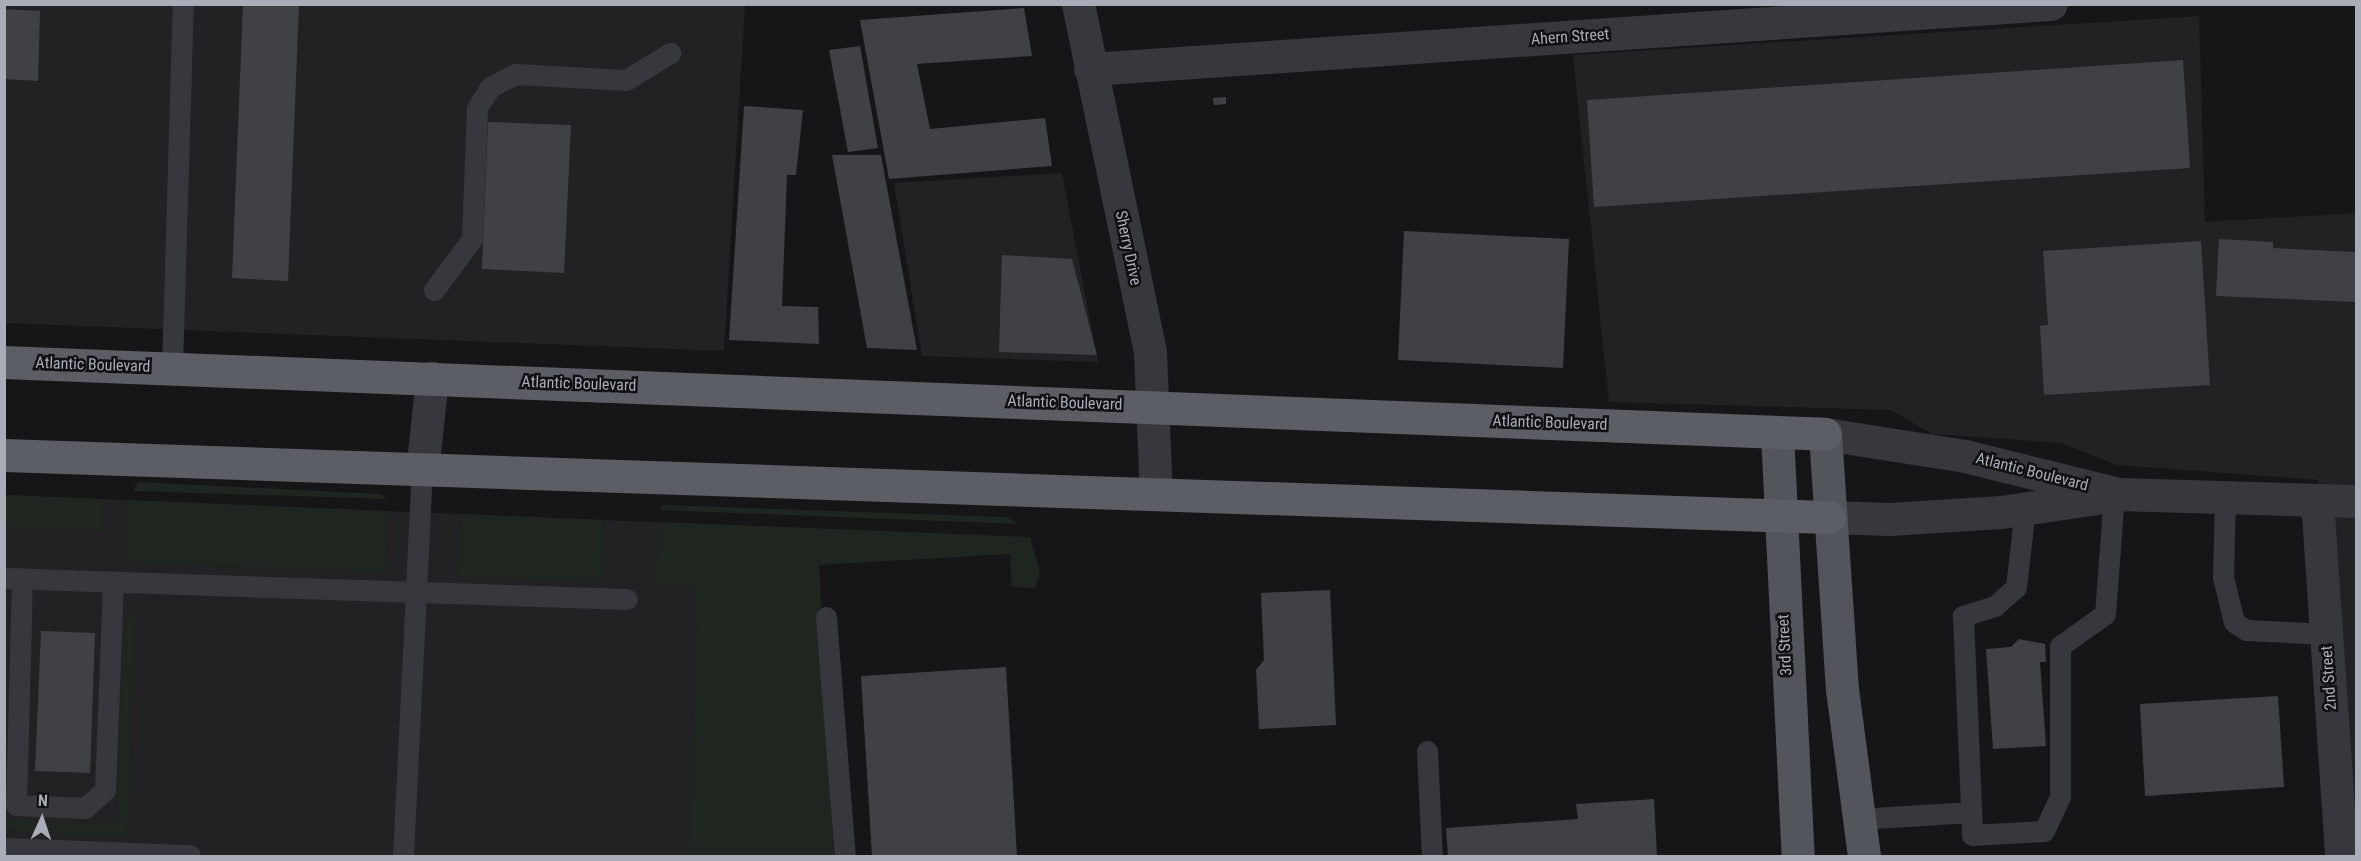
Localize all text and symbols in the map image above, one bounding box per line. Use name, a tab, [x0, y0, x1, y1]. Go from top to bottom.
street label: Ahern Street	[1530, 25, 1610, 49]
street label: Sherry Drive	[1111, 209, 1145, 287]
street label: Atlantic Boulevard	[35, 353, 151, 377]
street label: Atlantic Boulevard	[521, 372, 637, 396]
street label: Atlantic Boulevard	[1007, 391, 1123, 415]
street label: Atlantic Boulevard	[1492, 411, 1608, 435]
street label: Atlantic Boulevard	[1974, 449, 2090, 495]
street label: 3rd Street	[1774, 614, 1796, 676]
street label: 2nd Street	[2317, 645, 2341, 711]
north arrow	[12, 789, 72, 849]
text: N	[38, 791, 48, 810]

